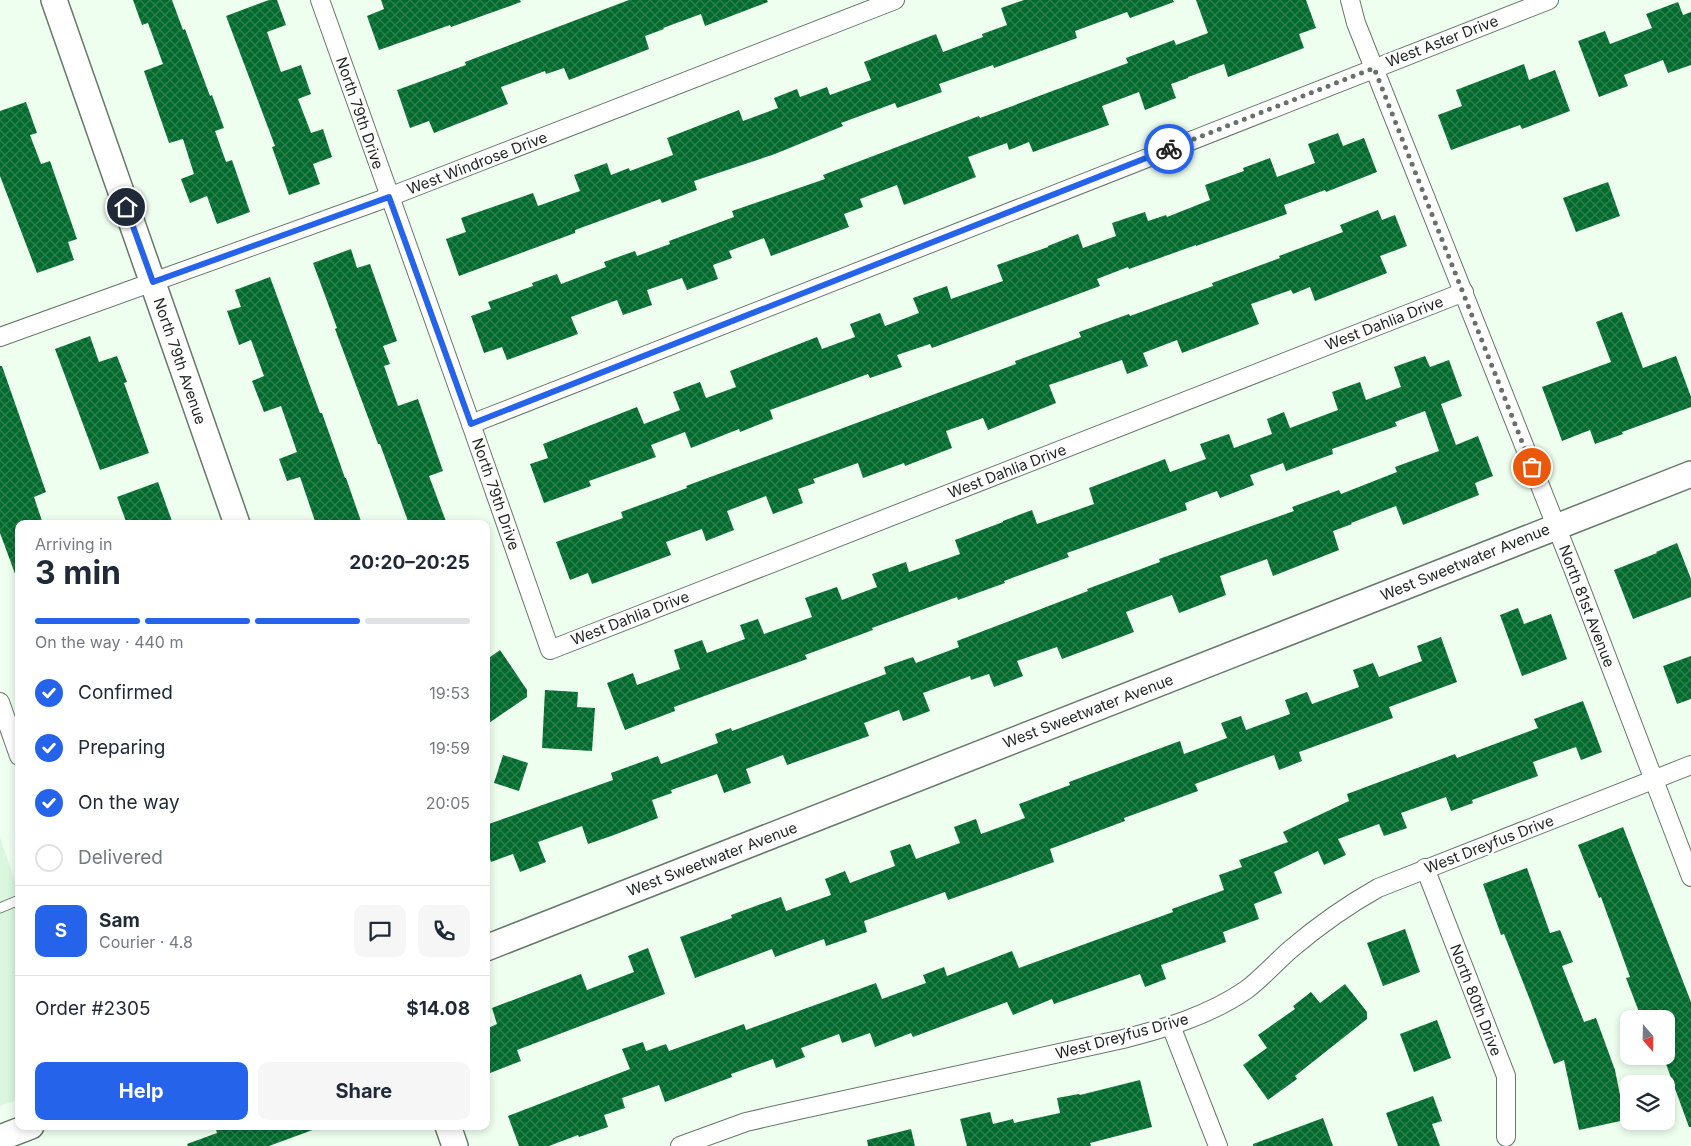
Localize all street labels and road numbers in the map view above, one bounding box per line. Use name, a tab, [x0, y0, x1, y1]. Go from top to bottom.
street label: West Aster Drive	[1383, 11, 1501, 71]
street label: North 79th Drive	[332, 54, 388, 172]
street label: West Windrose Drive	[404, 127, 550, 199]
street label: West Dahlia Drive	[1322, 292, 1446, 354]
street label: North 79th Avenue	[149, 295, 211, 427]
street label: North 79th Drive	[468, 435, 524, 553]
street label: West Dahlia Drive	[945, 440, 1069, 502]
street label: West Sweetwater Avenue	[1378, 519, 1552, 605]
street label: North 81st Avenue	[1555, 542, 1619, 670]
street label: West Dahlia Drive	[568, 587, 692, 649]
street label: West Sweetwater Avenue	[1000, 670, 1176, 752]
street label: West Dreyfus Drive	[1422, 811, 1556, 877]
street label: West Sweetwater Avenue	[624, 818, 800, 900]
street label: North 80th Drive	[1446, 941, 1506, 1059]
street label: West Dreyfus Drive	[1053, 1009, 1191, 1063]

